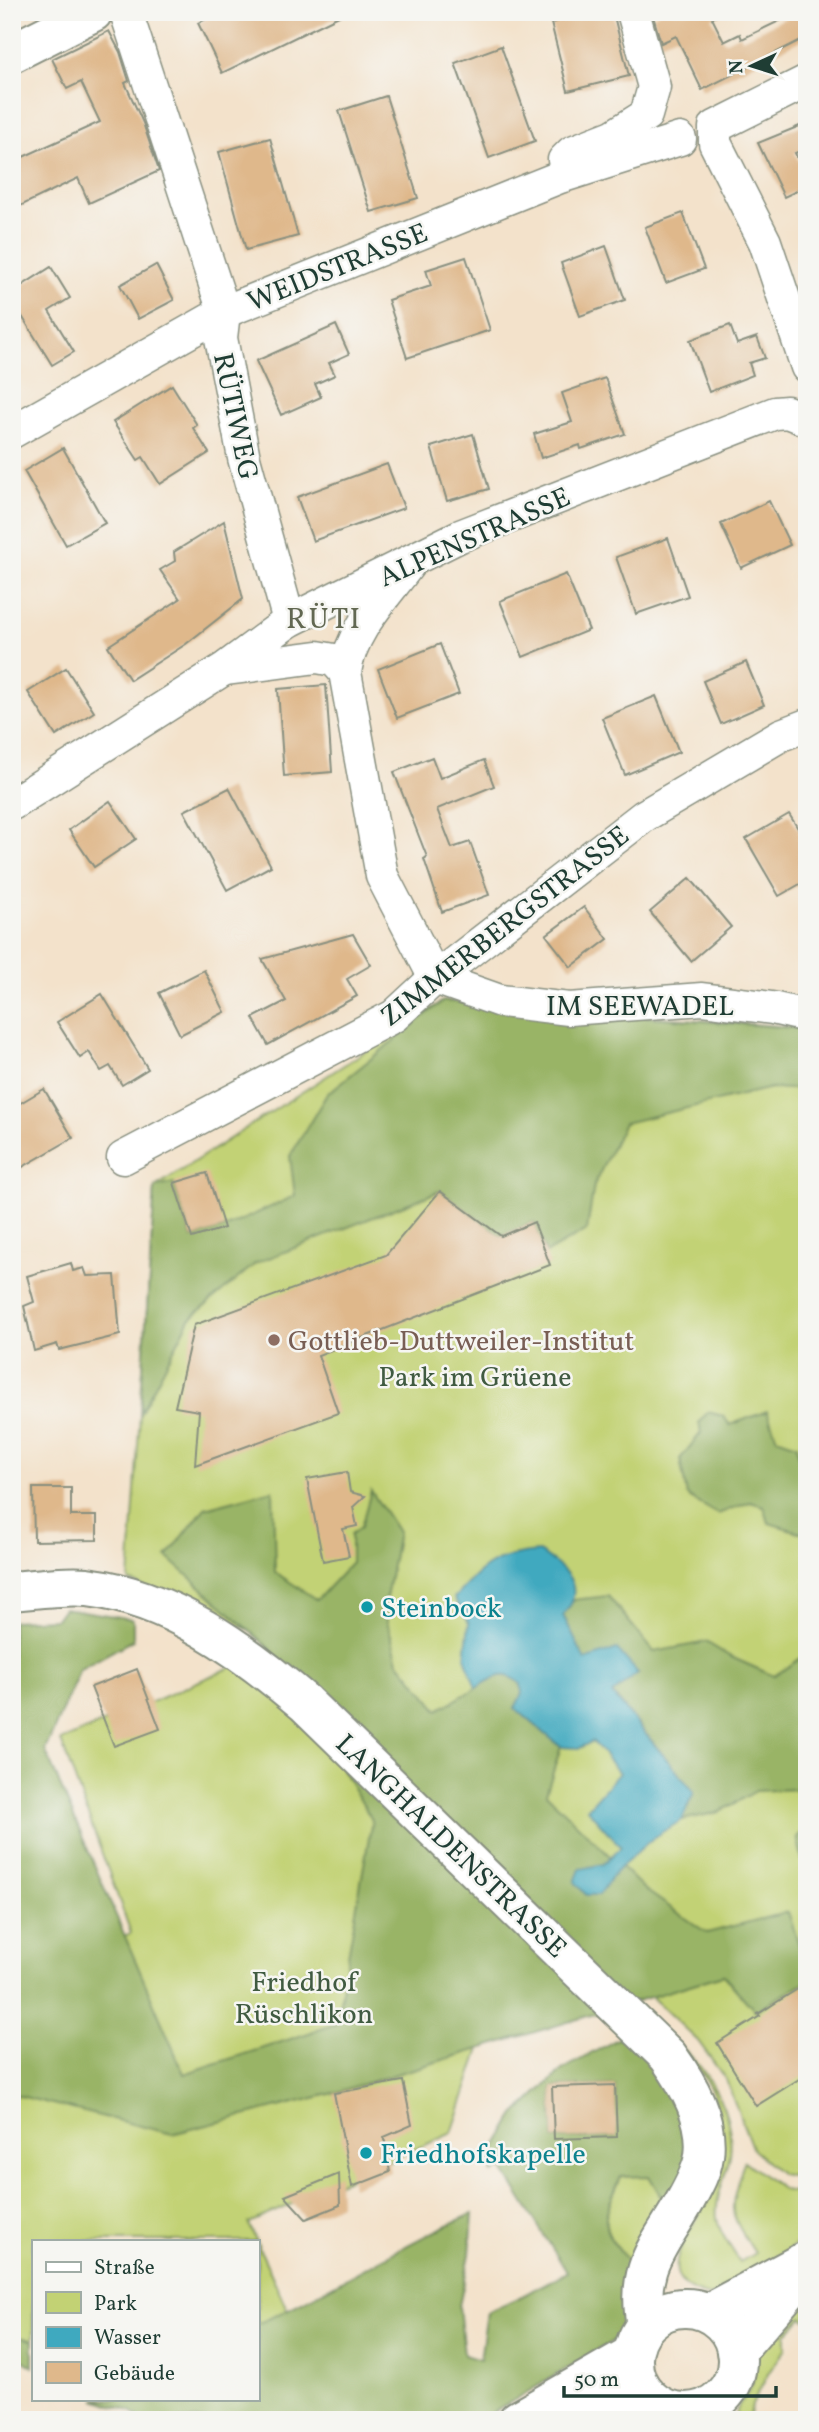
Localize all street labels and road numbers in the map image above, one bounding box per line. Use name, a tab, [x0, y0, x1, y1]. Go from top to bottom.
street label: WEIDSTRASSE	[242, 214, 434, 322]
street label: RÜTIWEG	[202, 349, 267, 484]
street label: ALPENSTRASSE	[373, 479, 577, 598]
street label: ZIMMERBERGSTRASSE	[373, 817, 638, 1037]
street label: IM SEEWADEL	[546, 988, 734, 1027]
street label: LANGHALDENSTRASSE	[326, 1726, 574, 1968]

